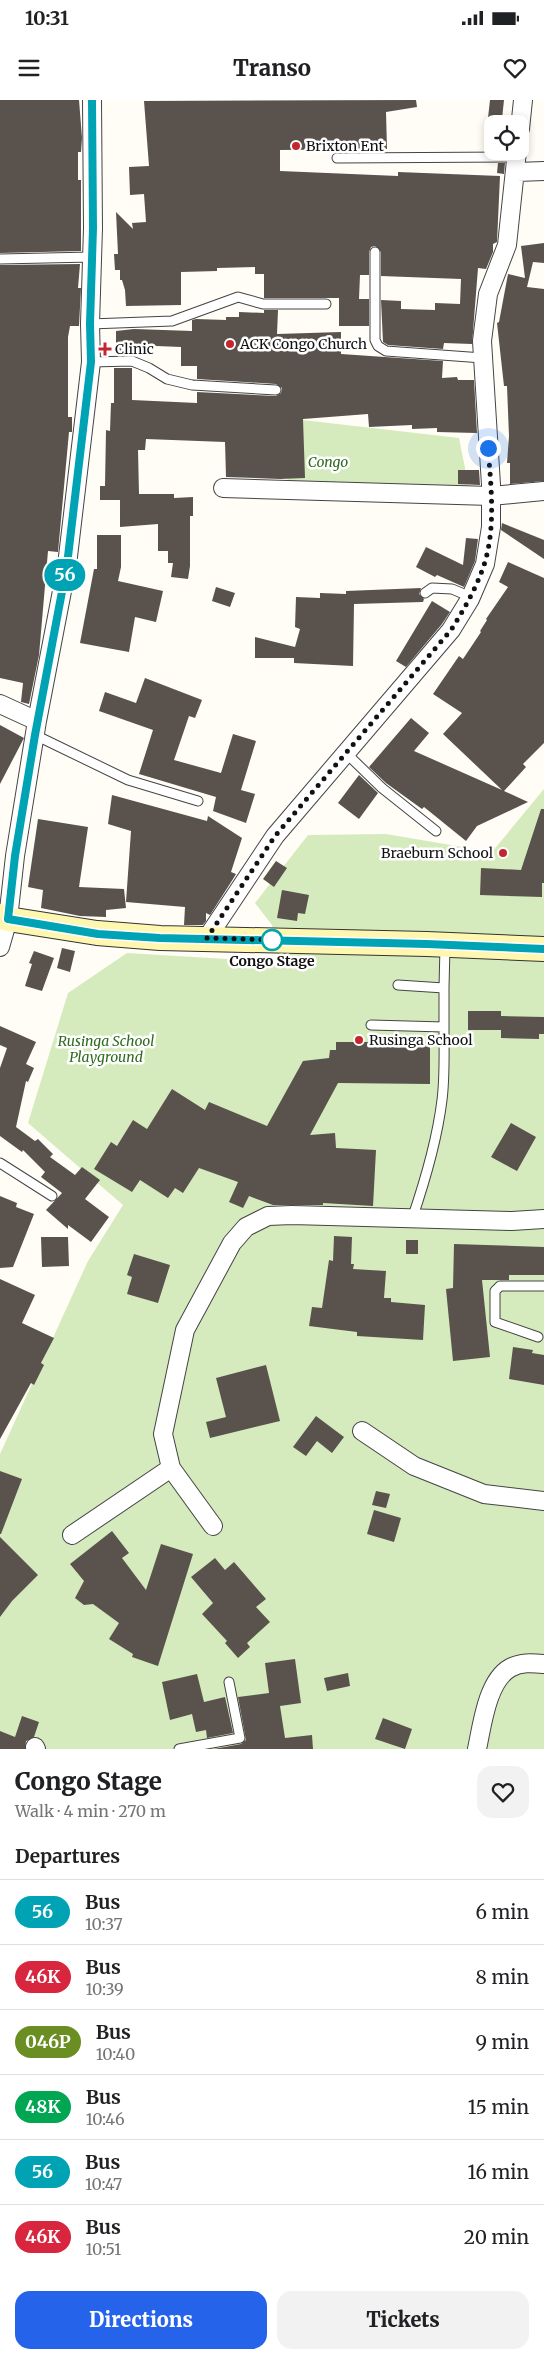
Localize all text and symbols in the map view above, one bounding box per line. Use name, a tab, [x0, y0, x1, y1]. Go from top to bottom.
text: 10:31	[25, 6, 69, 30]
icon: menu	[15, 54, 43, 82]
text: Transo	[233, 54, 311, 82]
icon: heart	[501, 54, 529, 82]
map controls	[484, 115, 529, 160]
button: locate	[484, 115, 529, 160]
place label: Brixton Ent	[306, 137, 384, 155]
marker: Brixton Ent	[290, 140, 302, 152]
place label: ACK Congo Church	[239, 335, 367, 353]
marker: ACK Congo Church	[224, 338, 236, 350]
place label: Clinic	[115, 340, 154, 358]
marker: Clinic	[99, 343, 111, 355]
your location	[476, 436, 501, 461]
park label: Congo	[308, 453, 348, 471]
line badge: 56	[42, 559, 88, 591]
text: 56	[54, 563, 76, 586]
place label: Braeburn School	[381, 844, 494, 862]
marker: Braeburn School	[497, 847, 509, 859]
marker: Congo Stage	[261, 929, 283, 951]
place label: Congo Stage	[229, 952, 315, 970]
place label: Rusinga School	[369, 1031, 473, 1049]
park label: Rusinga School Playground	[58, 1032, 154, 1066]
marker: Rusinga School	[353, 1034, 365, 1046]
text: Congo Stage	[15, 1766, 162, 1797]
button: heart	[477, 1766, 529, 1818]
text: Walk · 4 min · 270 m	[15, 1801, 166, 1821]
text: Departures	[15, 1844, 120, 1868]
text: Bus	[85, 1890, 120, 1914]
text: 56	[32, 1900, 53, 1923]
text: 6 min	[475, 1900, 529, 1924]
text: 10:37	[85, 1914, 123, 1934]
text: Bus	[86, 1955, 121, 1979]
text: 46K	[25, 1965, 61, 1988]
text: 8 min	[476, 1965, 529, 1989]
text: 10:39	[86, 1979, 124, 1999]
text: Bus	[96, 2020, 131, 2044]
text: 046P	[25, 2030, 71, 2053]
text: 9 min	[475, 2030, 529, 2054]
text: 10:40	[96, 2044, 135, 2064]
text: Bus	[86, 2085, 121, 2109]
text: 48K	[25, 2095, 61, 2118]
text: 15 min	[468, 2095, 529, 2119]
text: 10:46	[86, 2109, 125, 2129]
text: Bus	[85, 2150, 120, 2174]
text: 56	[32, 2160, 53, 2183]
text: 16 min	[468, 2160, 529, 2184]
text: 10:47	[85, 2174, 122, 2194]
text: Bus	[86, 2215, 121, 2239]
text: 46K	[25, 2225, 61, 2248]
text: 20 min	[464, 2225, 529, 2249]
text: 10:51	[86, 2239, 121, 2259]
button: Directions	[15, 2291, 267, 2349]
button: Tickets	[277, 2291, 529, 2349]

